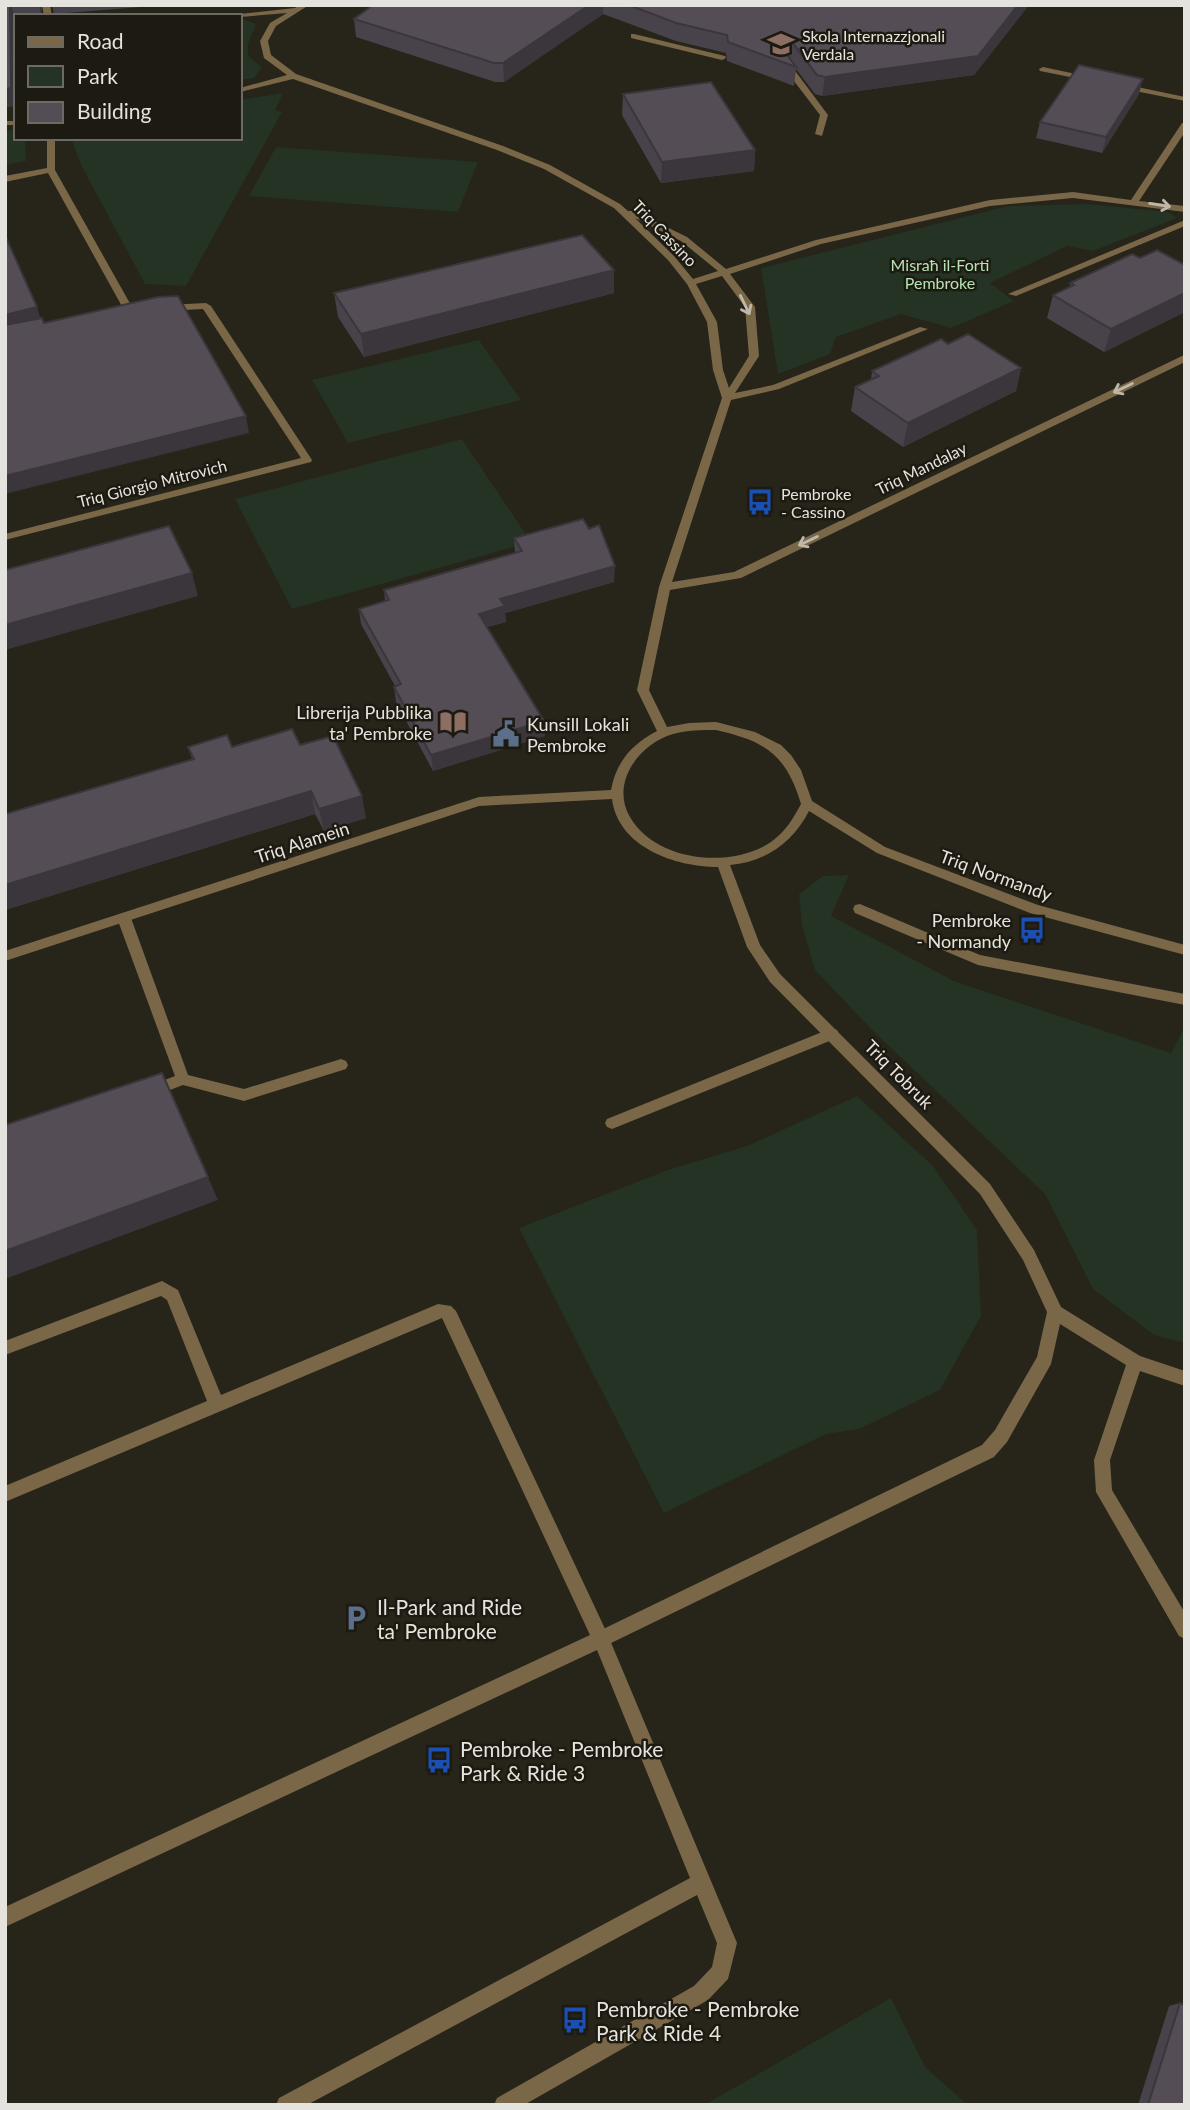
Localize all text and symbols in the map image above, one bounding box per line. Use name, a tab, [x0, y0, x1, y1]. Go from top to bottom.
legend	[14, 14, 242, 140]
place label: Skola Internazzjonali Verdala	[802, 26, 945, 63]
text: Road	[77, 28, 124, 53]
school or university icon: Skola Internazzjonali Verdala	[766, 29, 796, 59]
text: Park	[77, 63, 118, 88]
text: Building	[77, 98, 152, 123]
street label: Triq Cassino	[629, 196, 701, 270]
one-way arrow	[1148, 198, 1171, 211]
park label: Misraħ il-Forti Pembroke	[891, 255, 989, 292]
one-way arrow	[739, 294, 752, 315]
one-way arrow	[1113, 381, 1134, 395]
street label: Triq Mandalay	[873, 438, 970, 498]
street label: Triq Giorgio Mitrovich	[75, 455, 229, 511]
place label: Pembroke - Cassino	[781, 484, 851, 521]
bus stop icon: Pembroke - Cassino	[745, 487, 775, 517]
one-way arrow	[798, 534, 819, 548]
place label: Librerija Pubblika ta' Pembroke	[296, 701, 432, 744]
library icon: Librerija Pubblika ta' Pembroke	[438, 707, 468, 737]
place label: Kunsill Lokali Pembroke	[527, 713, 629, 756]
public building icon: Kunsill Lokali Pembroke	[491, 719, 521, 749]
street label: Triq Alamein	[252, 816, 352, 868]
street label: Triq Normandy	[937, 845, 1056, 906]
place label: Pembroke - Normandy	[916, 909, 1012, 952]
bus stop icon: Pembroke - Normandy	[1017, 915, 1047, 945]
street label: Triq Tobruk	[860, 1035, 939, 1114]
place label: Il-Park and Ride ta' Pembroke	[377, 1594, 522, 1643]
parking icon: Il-Park and Ride ta' Pembroke	[341, 1603, 371, 1633]
place label: Pembroke - Pembroke Park & Ride 3	[460, 1736, 663, 1785]
bus stop icon: Pembroke - Pembroke Park & Ride 3	[424, 1745, 454, 1775]
place label: Pembroke - Pembroke Park & Ride 4	[596, 1996, 799, 2045]
bus stop icon: Pembroke - Pembroke Park & Ride 4	[560, 2005, 590, 2035]

